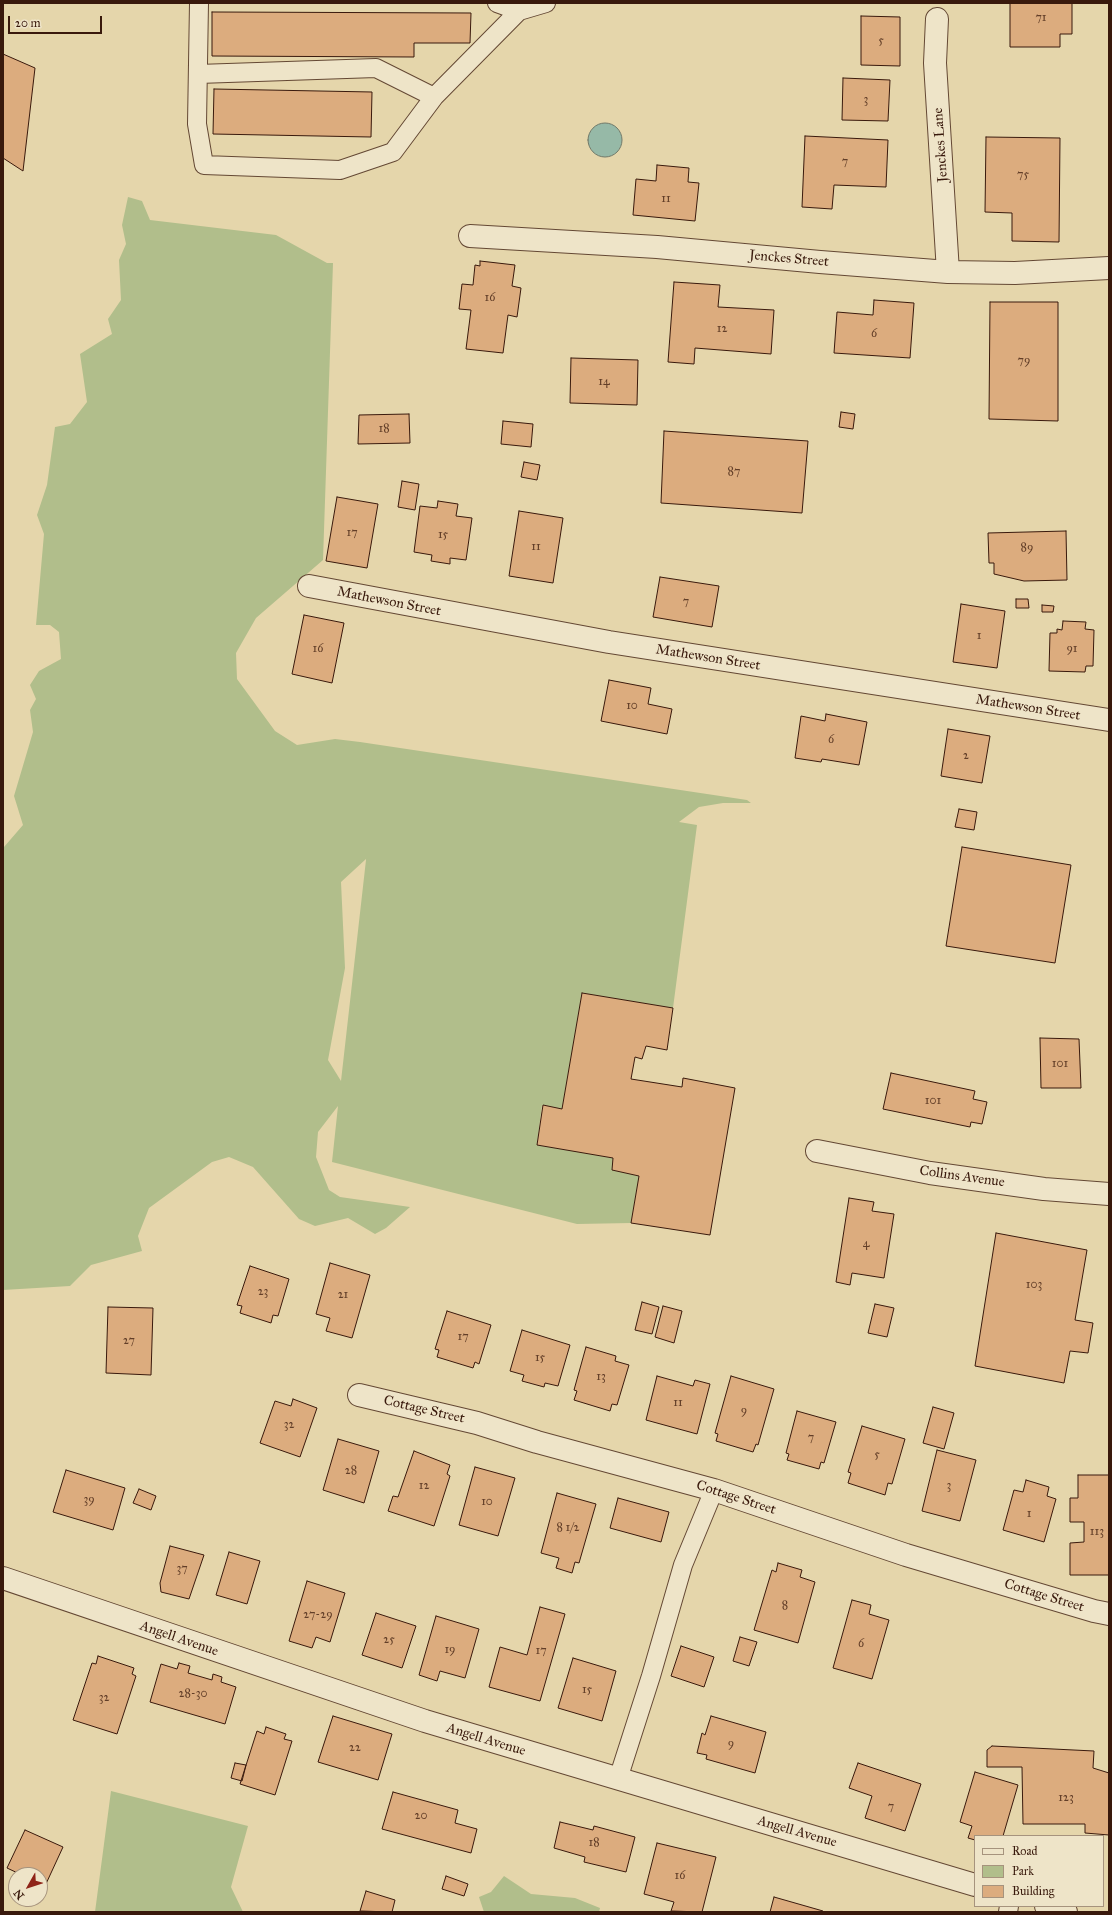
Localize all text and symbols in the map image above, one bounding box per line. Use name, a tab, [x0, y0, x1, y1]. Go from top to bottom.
scale bar	[10, 8, 104, 34]
house number: 71	[1035, 11, 1047, 25]
text: 20 m	[15, 16, 41, 30]
house number: 5	[878, 34, 884, 48]
house number: 3	[864, 93, 868, 107]
street label: Jenckes Lane	[930, 107, 952, 183]
house number: 7	[842, 155, 848, 169]
house number: 75	[1017, 168, 1029, 182]
house number: 11	[661, 192, 671, 206]
street label: Jenckes Street	[749, 247, 829, 271]
house number: 16	[485, 291, 495, 305]
house number: 12	[717, 322, 727, 336]
house number: 6	[871, 327, 877, 341]
house number: 79	[1018, 354, 1030, 368]
house number: 14	[598, 375, 610, 389]
house number: 18	[378, 422, 390, 436]
house number: 87	[728, 465, 740, 479]
house number: 17	[346, 526, 358, 540]
house number: 15	[438, 528, 448, 542]
house number: 11	[531, 540, 541, 554]
house number: 89	[1021, 541, 1033, 555]
street label: Mathewson Street	[336, 584, 442, 620]
house number: 7	[683, 595, 689, 609]
house number: 1	[977, 629, 981, 643]
street label: Mathewson Street	[654, 641, 762, 675]
house number: 16	[313, 642, 323, 656]
house number: 91	[1066, 642, 1078, 656]
street label: Mathewson Street	[974, 691, 1082, 725]
house number: 10	[626, 699, 638, 713]
house number: 6	[828, 733, 834, 747]
house number: 2	[963, 749, 969, 763]
house number: 101	[1052, 1057, 1068, 1071]
house number: 101	[925, 1094, 941, 1108]
street label: Collins Avenue	[918, 1163, 1006, 1191]
house number: 4	[863, 1237, 869, 1251]
house number: 103	[1026, 1278, 1042, 1292]
house number: 23	[258, 1285, 268, 1299]
house number: 21	[338, 1288, 348, 1302]
house number: 17	[457, 1330, 469, 1344]
house number: 27	[123, 1334, 135, 1348]
house number: 15	[535, 1351, 545, 1365]
house number: 13	[596, 1370, 606, 1384]
street label: Cottage Street	[382, 1393, 466, 1427]
house number: 11	[673, 1396, 683, 1410]
house number: 9	[741, 1404, 747, 1418]
house number: 32	[284, 1418, 294, 1432]
house number: 7	[808, 1431, 814, 1445]
house number: 5	[874, 1448, 880, 1462]
house number: 28	[345, 1464, 357, 1478]
street label: Cottage Street	[694, 1477, 778, 1519]
house number: 12	[419, 1479, 429, 1493]
house number: 3	[947, 1479, 951, 1493]
house number: 39	[83, 1493, 95, 1507]
house number: 10	[481, 1495, 493, 1509]
house number: 1	[1027, 1507, 1031, 1521]
house number: 8 1/2	[557, 1521, 579, 1535]
house number: 113	[1090, 1525, 1104, 1539]
house number: 37	[176, 1562, 188, 1576]
street label: Cottage Street	[1002, 1576, 1086, 1616]
house number: 8	[782, 1599, 788, 1613]
house number: 27-29	[303, 1608, 333, 1622]
street label: Angell Avenue	[138, 1618, 220, 1660]
house number: 25	[383, 1633, 395, 1647]
house number: 6	[858, 1637, 864, 1651]
house number: 19	[444, 1643, 456, 1657]
house number: 17	[535, 1644, 547, 1658]
house number: 15	[582, 1683, 592, 1697]
house number: 28-30	[178, 1687, 208, 1701]
house number: 32	[99, 1691, 109, 1705]
street label: Angell Avenue	[444, 1720, 528, 1760]
house number: 9	[728, 1737, 734, 1751]
house number: 22	[349, 1741, 361, 1755]
house number: 123	[1058, 1791, 1074, 1805]
house number: 7	[888, 1800, 894, 1814]
house number: 20	[415, 1809, 427, 1823]
street label: Angell Avenue	[755, 1813, 839, 1851]
legend	[974, 1835, 1104, 1907]
house number: 18	[588, 1836, 600, 1850]
text: Road	[1012, 1844, 1038, 1858]
text: Park	[1012, 1864, 1034, 1878]
north arrow	[8, 1867, 48, 1907]
house number: 16	[675, 1869, 685, 1883]
text: Building	[1012, 1884, 1054, 1898]
text: N	[11, 1887, 27, 1902]

